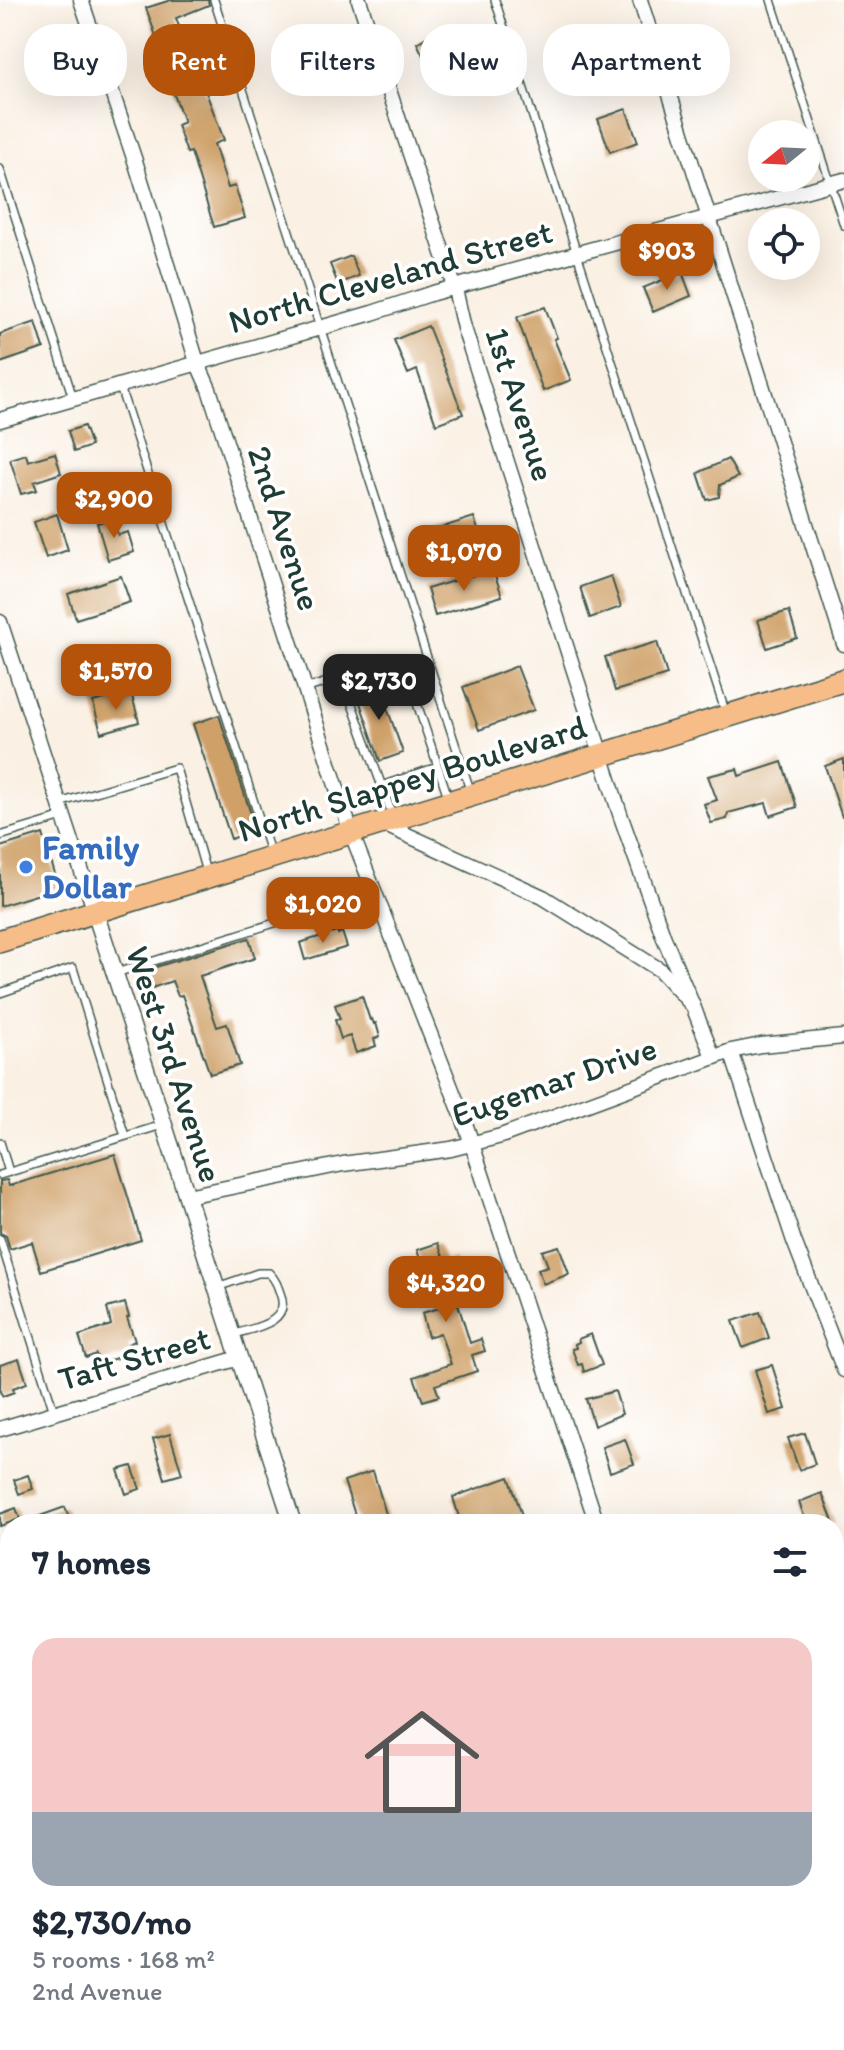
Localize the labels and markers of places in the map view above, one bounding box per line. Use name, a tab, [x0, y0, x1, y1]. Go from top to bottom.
pin: $903	[620, 224, 714, 292]
pin: $2,900	[49, 472, 179, 540]
pin: $1,070	[399, 525, 529, 593]
pin: $1,570	[51, 644, 181, 712]
pin: $2,730	[314, 654, 444, 722]
place label: Family Dollar	[42, 827, 140, 907]
marker: Family Dollar	[17, 858, 35, 876]
pin: $1,020	[258, 877, 388, 945]
pin: $4,320	[381, 1256, 511, 1324]

